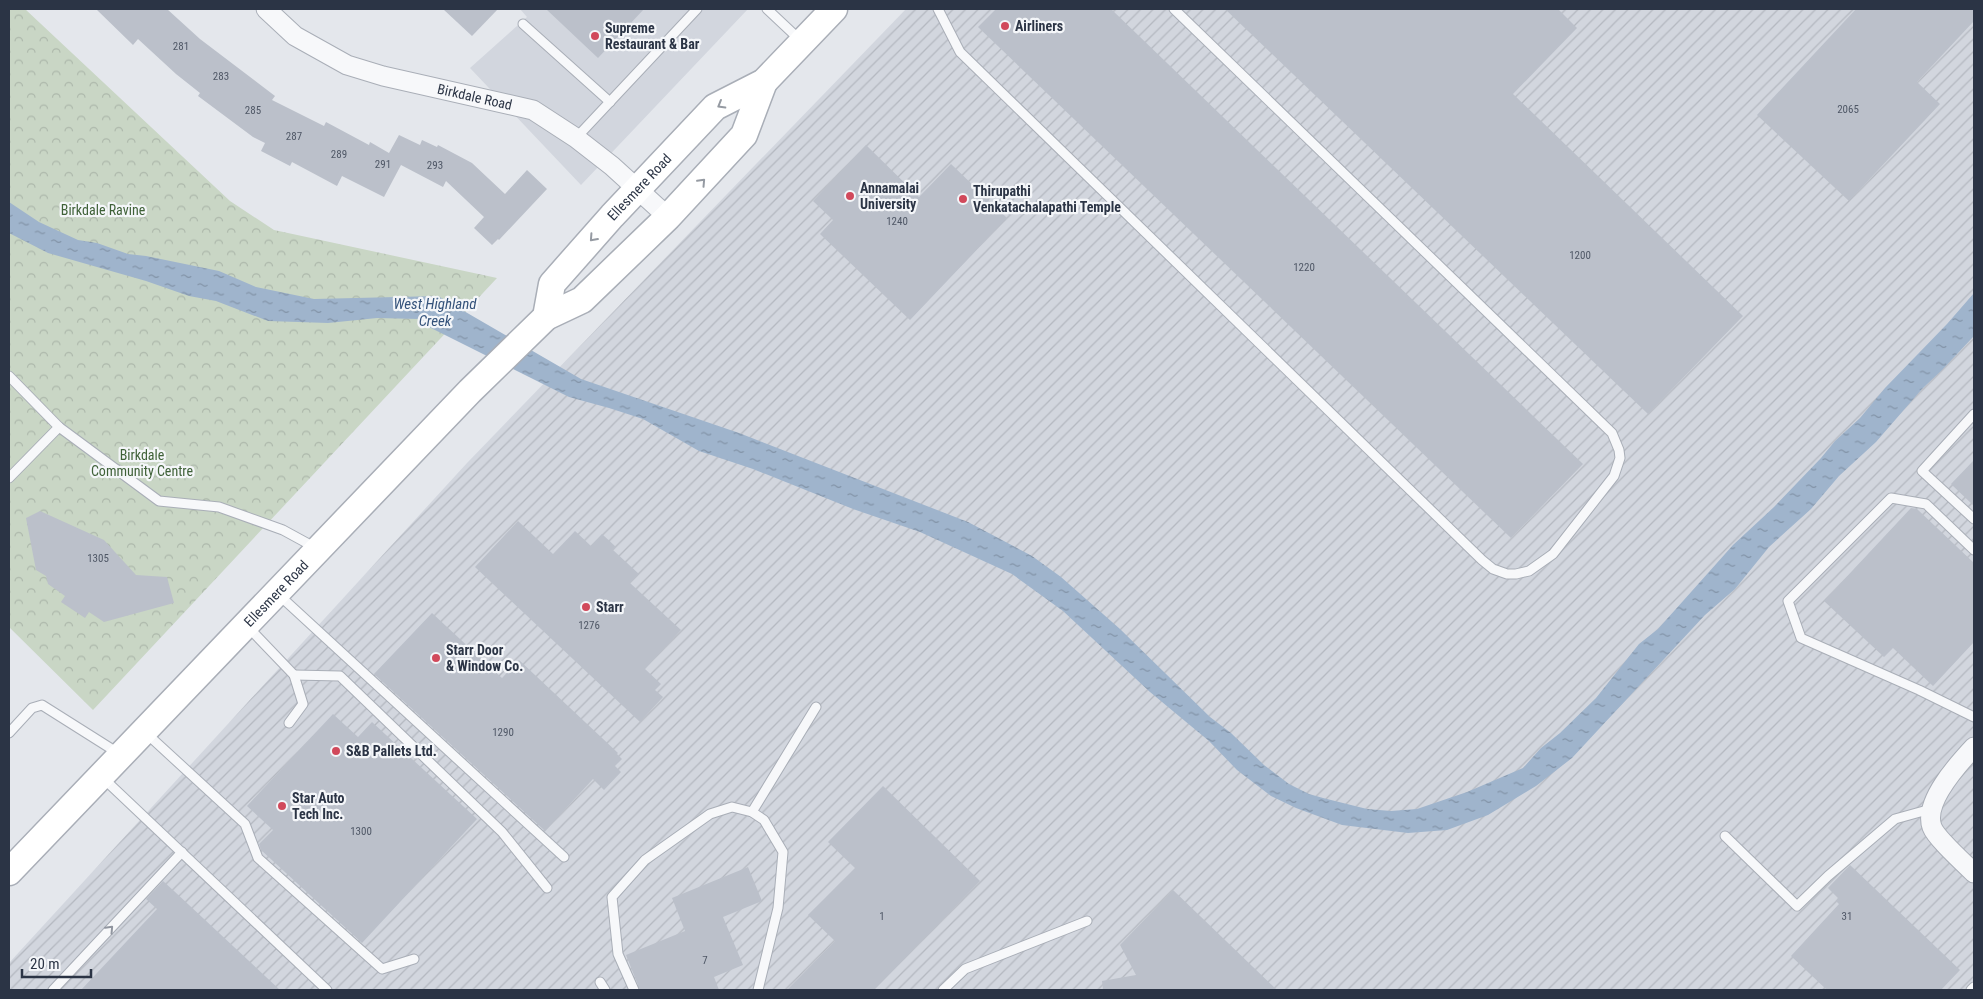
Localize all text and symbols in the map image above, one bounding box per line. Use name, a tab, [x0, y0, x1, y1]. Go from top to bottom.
place label: Airliners	[1015, 18, 1063, 34]
place label: Supreme Restaurant & Bar	[605, 20, 700, 52]
marker: Airliners	[999, 20, 1011, 32]
marker: Supreme Restaurant & Bar	[589, 30, 601, 42]
house number: 281	[173, 40, 189, 53]
house number: 283	[213, 70, 229, 83]
street label: Birkdale Road	[436, 81, 514, 113]
one-way arrow	[717, 98, 726, 108]
house number: 2065	[1837, 103, 1859, 116]
house number: 285	[245, 104, 261, 117]
house number: 287	[286, 130, 302, 143]
house number: 289	[331, 148, 347, 161]
street label: Ellesmere Road	[604, 151, 675, 224]
house number: 291	[375, 158, 391, 171]
house number: 293	[427, 159, 443, 172]
one-way arrow	[696, 178, 705, 187]
place label: Annamalai University	[860, 180, 919, 212]
place label: Thirupathi Venkatachalapathi Temple	[973, 183, 1121, 215]
marker: Annamalai University	[844, 190, 856, 202]
marker: Thirupathi Venkatachalapathi Temple	[957, 193, 969, 205]
park label: Birkdale Ravine	[61, 202, 146, 218]
house number: 1240	[886, 215, 908, 228]
one-way arrow	[590, 233, 599, 242]
house number: 1200	[1569, 249, 1591, 262]
house number: 1220	[1293, 261, 1315, 274]
water label: West Highland Creek	[393, 295, 477, 330]
park label: Birkdale Community Centre	[91, 447, 193, 479]
house number: 1305	[87, 552, 109, 565]
street label: Ellesmere Road	[241, 557, 311, 630]
place label: Starr	[596, 599, 624, 615]
marker: Starr	[580, 601, 592, 613]
house number: 1276	[578, 619, 600, 632]
place label: Starr Door & Window Co.	[446, 642, 523, 674]
marker: Starr Door & Window Co.	[430, 652, 442, 664]
house number: 1290	[492, 726, 514, 739]
place label: S&B Pallets Ltd.	[346, 743, 437, 759]
marker: S&B Pallets Ltd.	[330, 745, 342, 757]
place label: Star Auto Tech Inc.	[292, 790, 345, 822]
marker: Star Auto Tech Inc.	[276, 800, 288, 812]
house number: 1300	[350, 825, 372, 838]
house number: 1	[879, 910, 885, 923]
house number: 31	[1842, 910, 1852, 923]
one-way arrow	[104, 926, 113, 935]
scale bar	[22, 946, 91, 978]
house number: 7	[702, 954, 708, 967]
text: 20 m	[30, 955, 60, 973]

